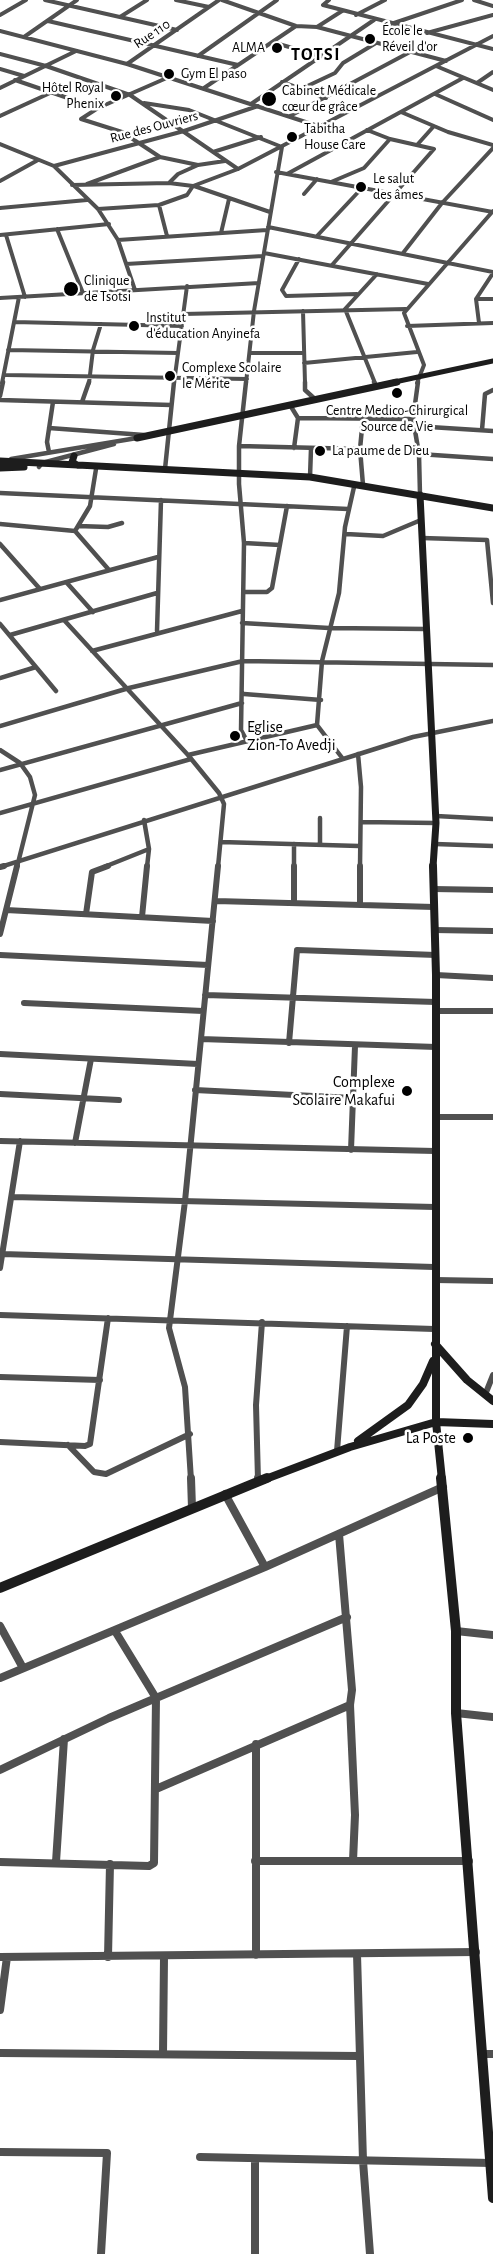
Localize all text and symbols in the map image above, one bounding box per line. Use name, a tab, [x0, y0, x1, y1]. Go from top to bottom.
street label: Rue 110	[131, 16, 173, 52]
place label: École le Réveil d'or	[382, 23, 437, 56]
marker: École le Réveil d'or	[363, 32, 377, 46]
place label: ALMA	[232, 40, 265, 56]
marker: ALMA	[270, 41, 284, 55]
district label: TOTSI	[291, 44, 341, 66]
place label: Gym El paso	[181, 66, 247, 82]
marker: Gym El paso	[162, 67, 176, 81]
place label: Hôtel Royal Phenix	[42, 80, 104, 112]
place label: Cabinet Médicale cœur de grâce	[282, 83, 376, 116]
marker: Hôtel Royal Phenix	[109, 89, 123, 103]
marker: Cabinet Médicale cœur de grâce	[260, 90, 278, 108]
street label: Rue des Ouvriers	[108, 107, 200, 147]
place label: Tabitha House Care	[304, 121, 366, 154]
marker: Tabitha House Care	[285, 130, 299, 144]
place label: Le salut des âmes	[373, 171, 423, 204]
marker: Le salut des âmes	[354, 180, 368, 194]
place label: Clinique de Tsotsi	[84, 273, 131, 306]
marker: Clinique de Tsotsi	[62, 280, 80, 298]
place label: Institut d'éducation Anyinefa	[146, 310, 260, 342]
marker: Institut d'éducation Anyinefa	[127, 319, 141, 333]
place label: Complexe Scolaire le Mérite	[182, 360, 281, 392]
marker: Complexe Scolaire le Mérite	[163, 369, 177, 383]
marker: Centre Medico-Chirurgical Source de Vie	[390, 386, 404, 400]
place label: Centre Medico-Chirurgical Source de Vie	[326, 403, 468, 436]
place label: La paume de Dieu	[332, 443, 429, 459]
marker: La paume de Dieu	[313, 444, 327, 458]
place label: Eglise Zion-To Avedji	[247, 717, 336, 755]
marker: Eglise Zion-To Avedji	[228, 729, 242, 743]
place label: Complexe Scolaire Makafui	[292, 1072, 395, 1110]
marker: Complexe Scolaire Makafui	[400, 1084, 414, 1098]
place label: La Poste	[406, 1428, 456, 1448]
marker: La Poste	[461, 1431, 475, 1445]

